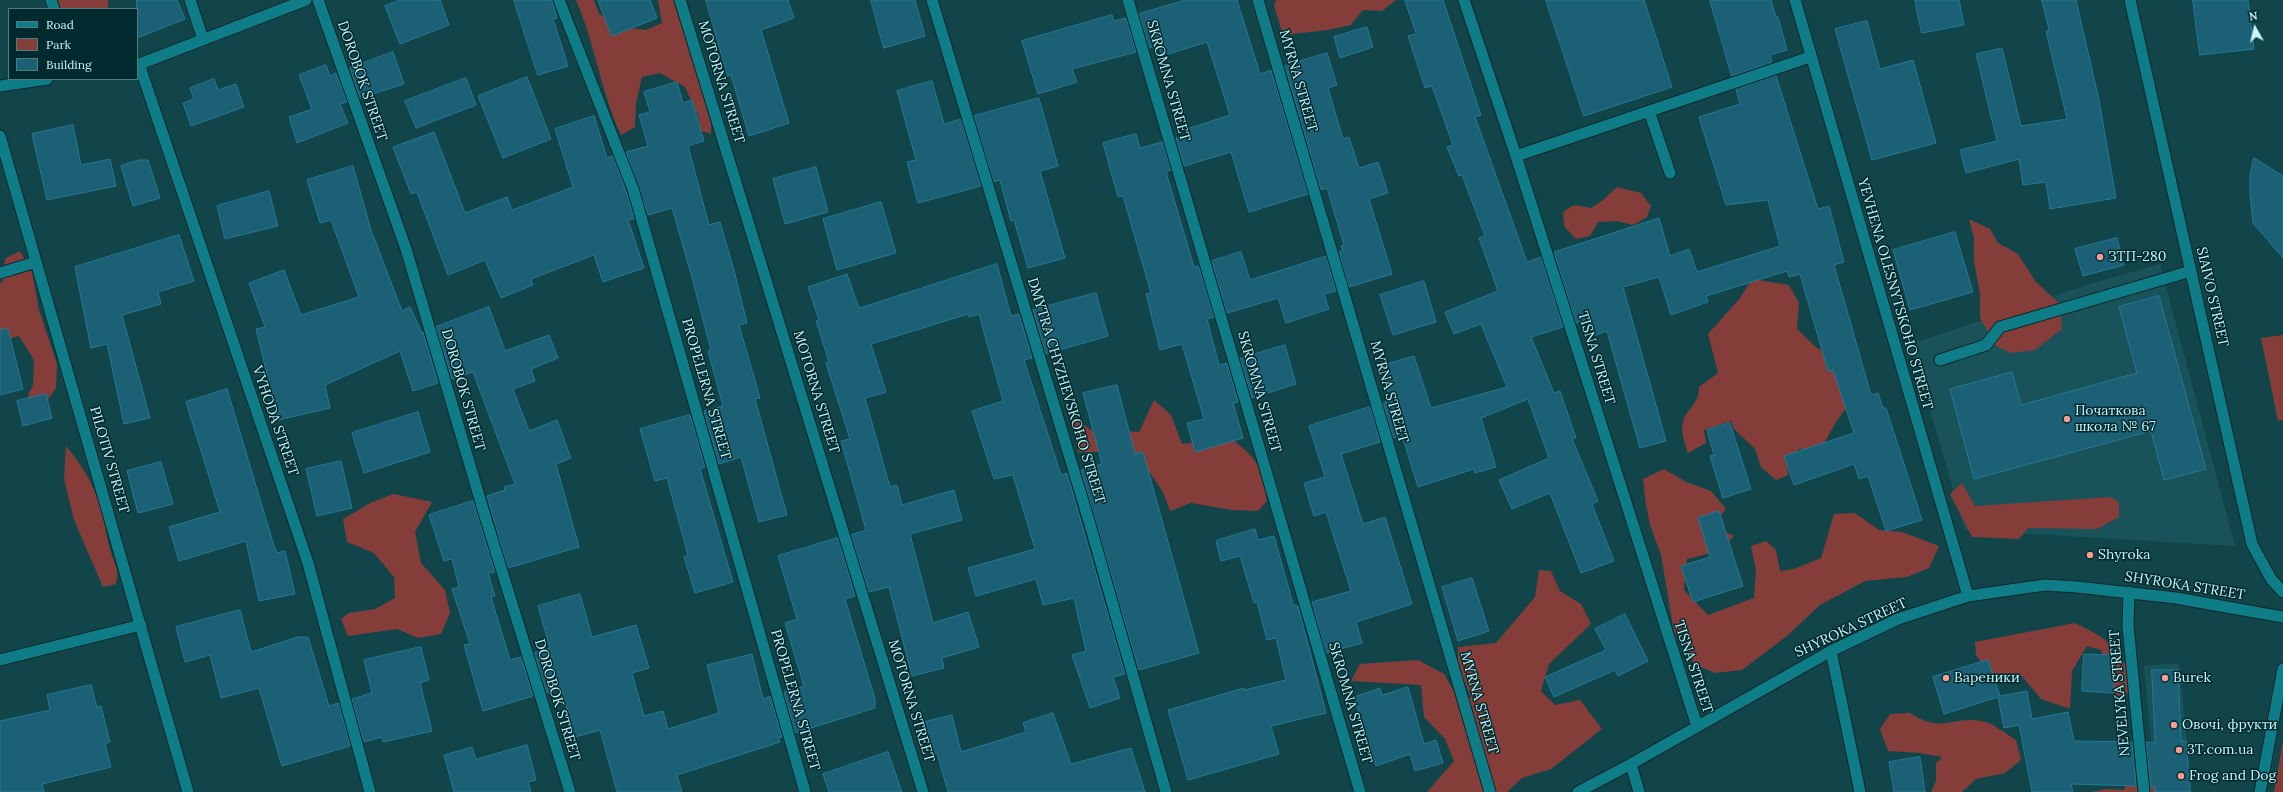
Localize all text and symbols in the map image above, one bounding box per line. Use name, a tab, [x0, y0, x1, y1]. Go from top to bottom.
legend	[8, 8, 138, 80]
north arrow	[2235, 8, 2275, 48]
text: N	[2248, 9, 2259, 24]
text: Road	[46, 17, 74, 32]
street label: SKROMNA STREET	[1143, 18, 1193, 144]
street label: DOROBOK STREET	[334, 19, 390, 143]
street label: MOTORNA STREET	[694, 19, 748, 145]
street label: MYRNA STREET	[1275, 28, 1321, 134]
text: Park	[46, 37, 71, 52]
text: Building	[46, 57, 92, 72]
street label: YEVHENA OLESNYTSKOHO STREET	[1854, 176, 1936, 412]
street label: SIAIVO STREET	[2192, 245, 2232, 349]
place label: ЗТП-280	[2108, 249, 2166, 265]
marker: ЗТП-280	[2095, 252, 2105, 262]
street label: DMYTRA CHYZHEVSKOHO STREET	[1023, 276, 1109, 506]
street label: TISNA STREET	[1574, 309, 1618, 407]
street label: PROPELERNA STREET	[678, 316, 734, 462]
street label: DOROBOK STREET	[438, 327, 488, 453]
street label: MOTORNA STREET	[789, 329, 843, 455]
street label: SKROMNA STREET	[1234, 329, 1284, 455]
street label: MYRNA STREET	[1366, 339, 1412, 445]
street label: VYHODA STREET	[248, 364, 302, 478]
place label: Початкова школа № 67	[2075, 403, 2156, 436]
street label: PILOTIV STREET	[86, 405, 132, 515]
marker: Початкова школа № 67	[2062, 414, 2072, 424]
place label: Shyroka	[2098, 547, 2151, 563]
marker: Shyroka	[2085, 550, 2095, 560]
street label: SHYROKA STREET	[2124, 568, 2246, 604]
street label: SHYROKA STREET	[1792, 595, 1910, 661]
street label: TISNA STREET	[1670, 618, 1716, 716]
street label: PROPELERNA STREET	[767, 627, 823, 773]
street label: NEVELYKA STREET	[2106, 629, 2134, 757]
street label: DOROBOK STREET	[531, 637, 583, 763]
street label: MOTORNA STREET	[884, 638, 938, 764]
street label: SKROMNA STREET	[1325, 640, 1375, 766]
street label: MYRNA STREET	[1456, 650, 1502, 756]
place label: Вареники	[1954, 670, 2020, 686]
place label: Burek	[2173, 670, 2211, 686]
marker: Вареники	[1941, 673, 1951, 683]
marker: Burek	[2160, 673, 2170, 683]
place label: Овочі, фрукти	[2182, 717, 2277, 733]
marker: Овочі, фрукти	[2169, 720, 2179, 730]
place label: 3T.com.ua	[2187, 742, 2253, 758]
marker: 3T.com.ua	[2174, 745, 2184, 755]
place label: Frog and Dog	[2189, 768, 2276, 784]
marker: Frog and Dog	[2176, 771, 2186, 781]

